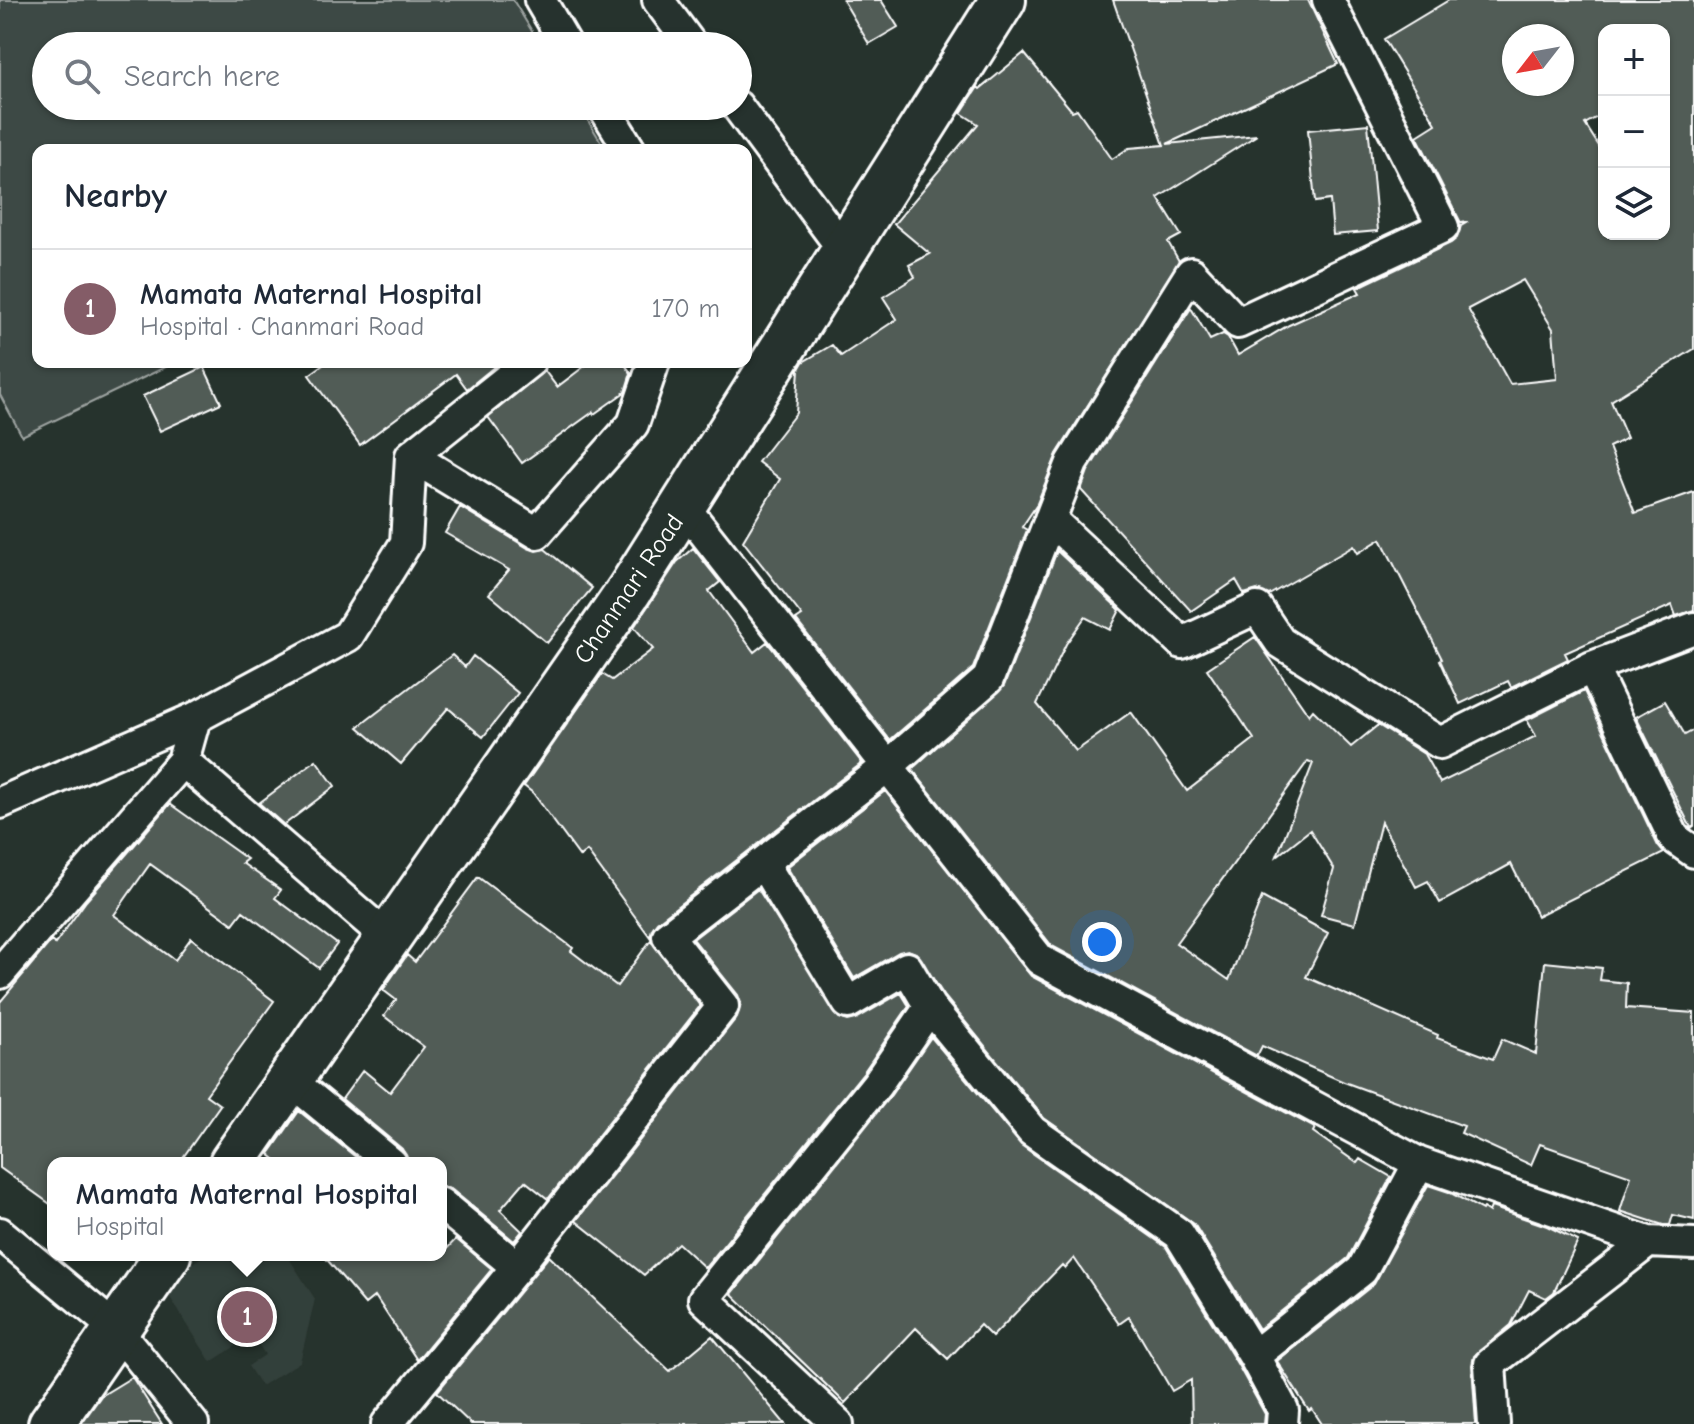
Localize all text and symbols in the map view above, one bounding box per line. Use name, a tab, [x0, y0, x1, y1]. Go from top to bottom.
north arrow	[1502, 24, 1574, 96]
map controls	[1598, 24, 1670, 240]
button: +	[1598, 24, 1670, 96]
search box	[32, 32, 752, 120]
icon: search	[60, 54, 104, 98]
text: Search here	[124, 59, 280, 94]
button: −	[1598, 96, 1670, 168]
button: layers	[1598, 168, 1670, 240]
text: Nearby	[64, 176, 167, 216]
text: Mamata Maternal Hospital	[140, 277, 482, 312]
text: 1	[85, 294, 95, 324]
text: 170 m	[651, 294, 720, 324]
text: Hospital · Chanmari Road	[140, 312, 424, 342]
street label: Chanmari Road	[568, 509, 690, 669]
your location	[1082, 922, 1122, 962]
popup	[47, 1157, 447, 1261]
text: Mamata Maternal Hospital	[76, 1177, 418, 1212]
text: Hospital	[76, 1212, 165, 1242]
pin: 1	[221, 1287, 273, 1347]

